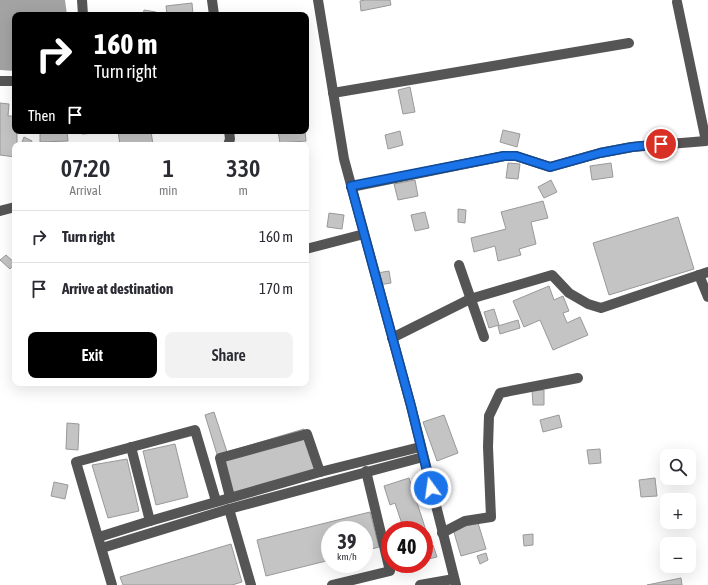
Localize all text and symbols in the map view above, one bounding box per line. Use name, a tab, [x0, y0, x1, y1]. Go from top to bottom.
icon: right	[28, 28, 80, 80]
text: 160 m	[94, 28, 157, 60]
text: Turn right	[94, 61, 157, 82]
icon: arrive	[64, 104, 86, 126]
text: Then	[28, 107, 56, 124]
pin	[644, 127, 678, 161]
icon: arrive	[650, 133, 672, 155]
text: 07:20	[61, 155, 110, 182]
text: 1	[163, 155, 174, 182]
text: 330	[226, 155, 260, 182]
text: Arrival	[70, 183, 101, 198]
text: min	[159, 183, 178, 198]
text: m	[239, 183, 248, 198]
icon: right	[28, 226, 50, 248]
text: Turn right	[62, 228, 115, 245]
text: 160 m	[259, 228, 293, 245]
icon: arrive	[28, 278, 50, 300]
text: Arrive at destination	[62, 280, 173, 297]
text: 170 m	[259, 280, 293, 297]
button: Exit	[28, 332, 157, 378]
button: Share	[165, 332, 293, 378]
map controls	[660, 449, 696, 573]
button: search	[660, 449, 696, 485]
position arrow	[410, 467, 452, 509]
button: +	[660, 493, 696, 529]
speed limit sign: 40	[381, 521, 433, 573]
text: 39	[338, 530, 356, 553]
button: −	[660, 537, 696, 573]
text: km/h	[337, 551, 357, 562]

